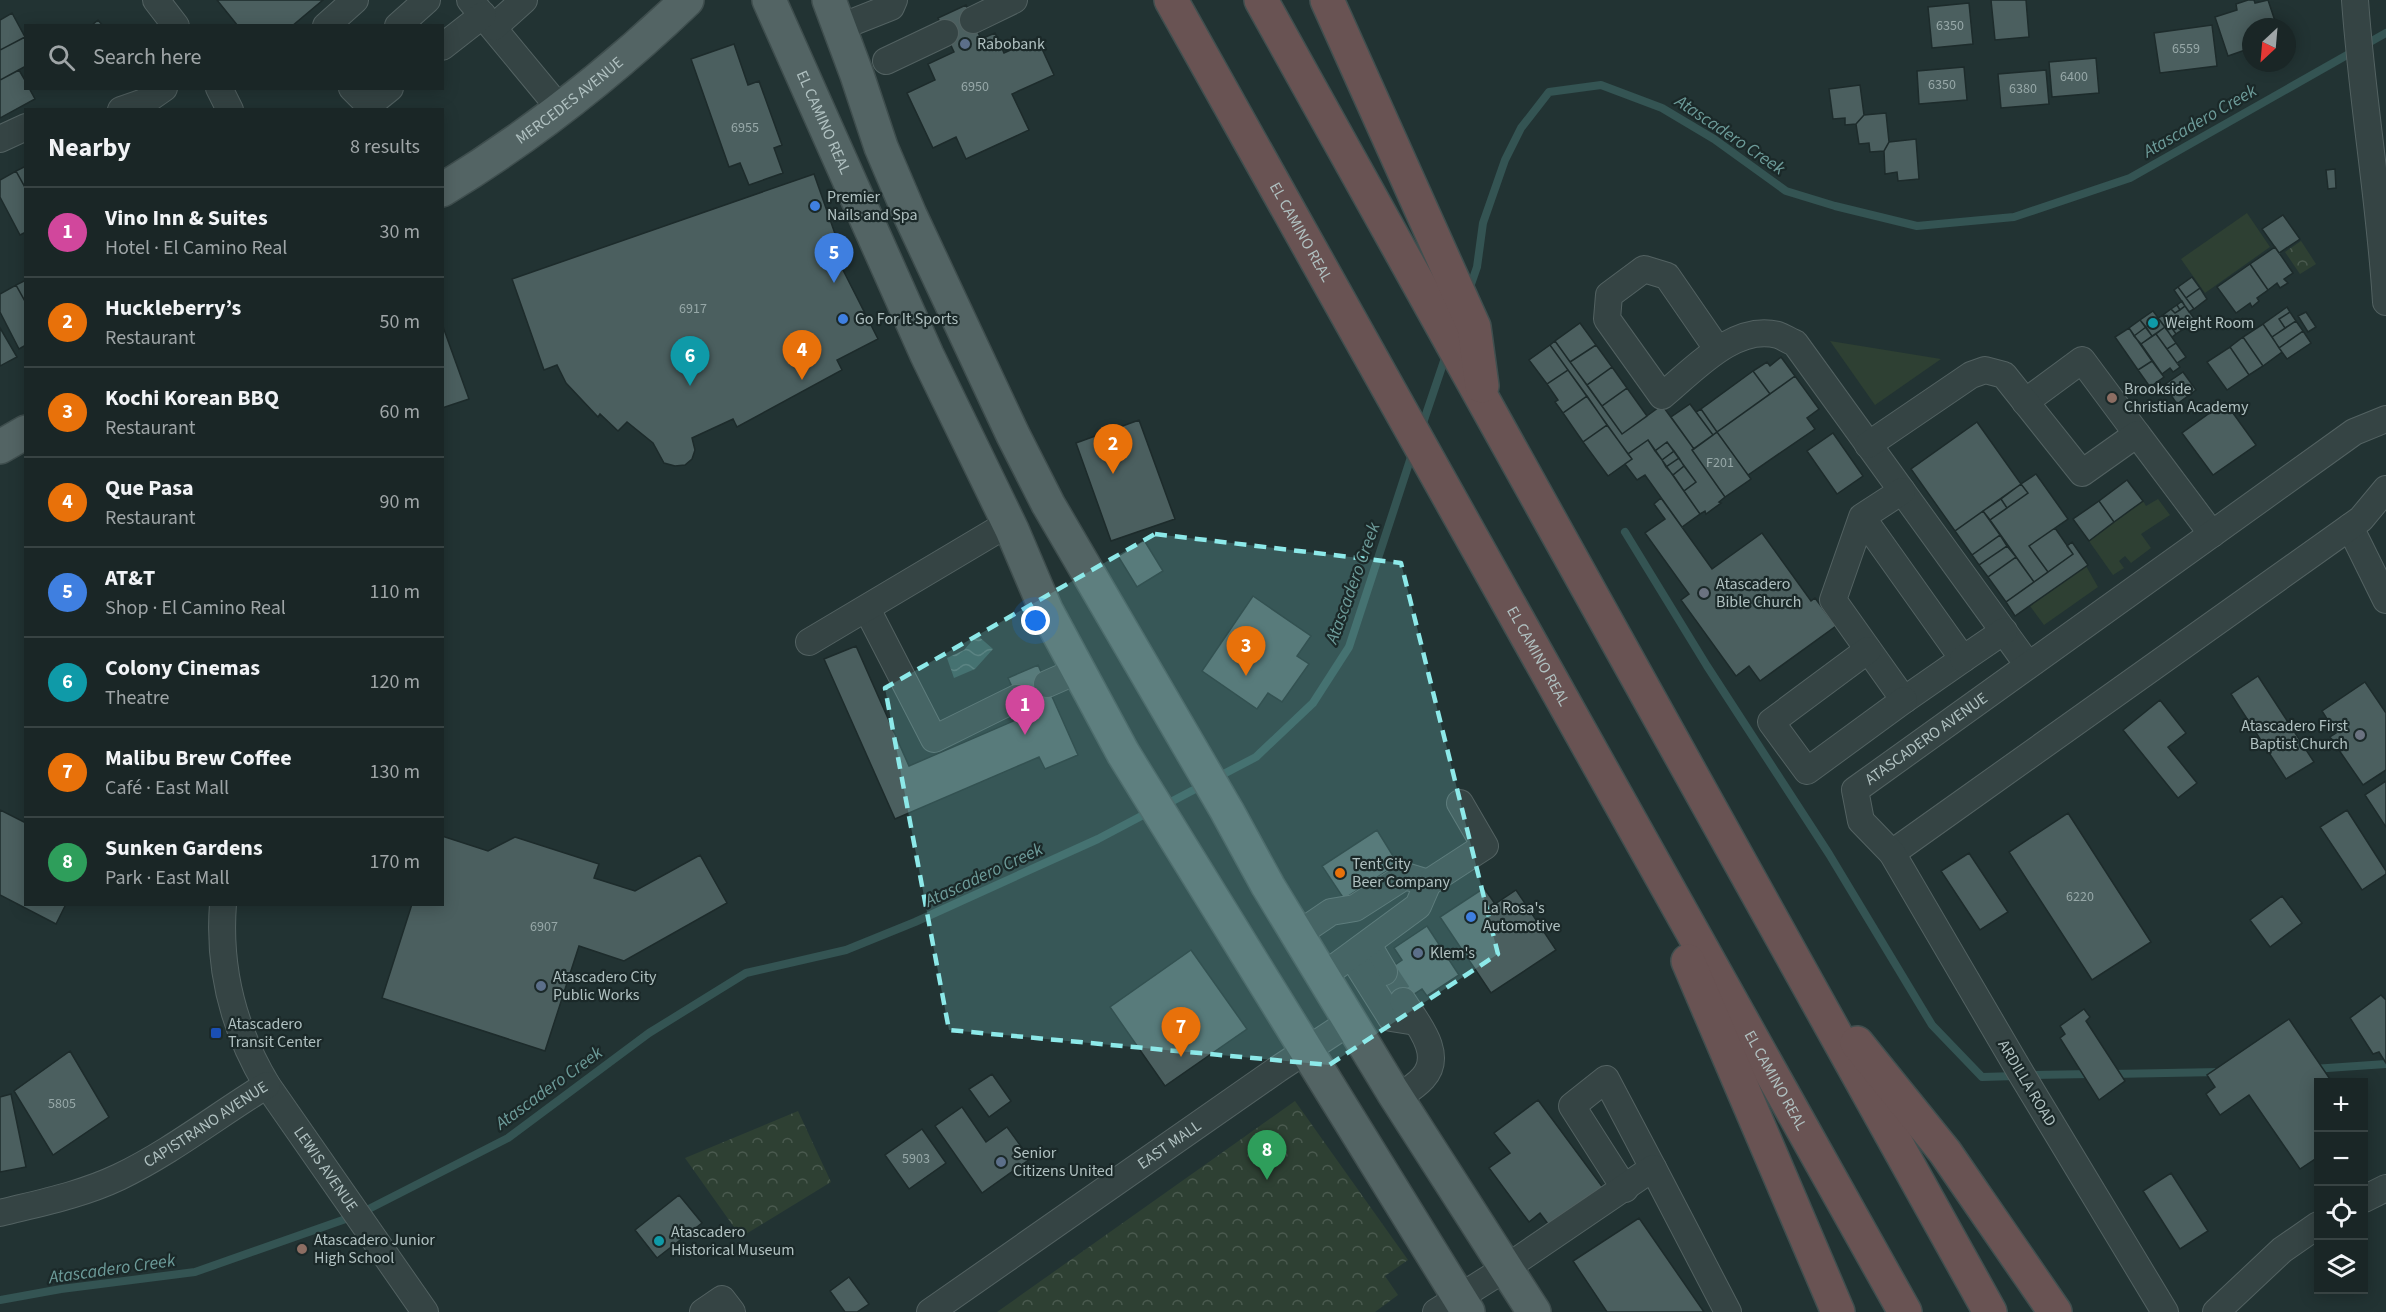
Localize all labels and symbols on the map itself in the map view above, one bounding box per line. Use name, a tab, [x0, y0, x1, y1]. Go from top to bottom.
house number: 6350	[1936, 16, 1964, 36]
north arrow	[2242, 18, 2296, 72]
place label: Rabobank	[977, 33, 1045, 55]
marker: Rabobank	[958, 37, 972, 51]
house number: 6559	[2172, 39, 2200, 59]
street label: MERCEDES AVENUE	[511, 52, 628, 149]
street label: EL CAMINO REAL	[791, 67, 856, 178]
house number: 6400	[2060, 67, 2088, 87]
house number: 6350	[1928, 75, 1956, 95]
house number: 6950	[961, 77, 989, 97]
water label: Atascadero Creek	[2138, 78, 2262, 164]
house number: 6380	[2009, 79, 2037, 99]
water label: Atascadero Creek	[1669, 88, 1790, 181]
house number: 6955	[731, 118, 759, 138]
street label: EL CAMINO REAL	[1264, 178, 1338, 286]
place label: Premier Nails and Spa	[827, 186, 918, 226]
marker: Premier Nails and Spa	[808, 199, 822, 213]
pin: 5	[814, 234, 854, 283]
house number: 6917	[679, 299, 707, 319]
place label: Go For It Sports	[855, 308, 959, 330]
marker: Go For It Sports	[836, 312, 850, 326]
place label: Weight Room	[2165, 312, 2254, 334]
marker: Weight Room	[2146, 316, 2160, 330]
pin: 4	[782, 330, 822, 380]
pin: 6	[670, 336, 710, 386]
place label: Brookside Christian Academy	[2124, 378, 2249, 418]
marker: Brookside Christian Academy	[2105, 391, 2119, 405]
pin: 2	[1094, 424, 1132, 474]
house number: F201	[1706, 453, 1734, 473]
water label: Atascadero Creek	[1319, 518, 1387, 648]
place label: Atascadero Bible Church	[1716, 573, 1801, 613]
marker: Atascadero Bible Church	[1697, 586, 1711, 600]
street label: EL CAMINO REAL	[1501, 602, 1575, 710]
your location	[1021, 606, 1050, 635]
pin: 3	[1226, 626, 1266, 676]
pin: 1	[1006, 686, 1044, 735]
street label: ATASCADERO AVENUE	[1860, 687, 1992, 790]
place label: Atascadero First Baptist Church	[2241, 715, 2349, 755]
marker: Atascadero First Baptist Church	[2353, 728, 2367, 742]
water label: Atascadero Creek	[920, 837, 1047, 914]
place label: Tent City Beer Company	[1352, 853, 1451, 893]
marker: Tent City Beer Company	[1333, 866, 1347, 880]
house number: 6220	[2066, 887, 2094, 907]
place label: La Rosa's Automotive	[1483, 897, 1561, 937]
marker: La Rosa's Automotive	[1464, 910, 1478, 924]
house number: 6907	[530, 917, 558, 937]
place label: Klem's	[1430, 942, 1475, 964]
marker: Klem's	[1411, 946, 1425, 960]
place label: Atascadero City Public Works	[553, 966, 657, 1006]
marker: Atascadero City Public Works	[534, 979, 548, 993]
pin: 7	[1162, 1008, 1200, 1057]
place label: Atascadero Transit Center	[228, 1013, 322, 1053]
marker: Atascadero Transit Center	[209, 1026, 223, 1040]
street label: EL CAMINO REAL	[1739, 1026, 1812, 1135]
street label: ARDILLA ROAD	[1992, 1036, 2062, 1131]
water label: Atascadero Creek	[489, 1040, 608, 1136]
street label: CAPISTRANO AVENUE	[140, 1076, 272, 1173]
house number: 5805	[48, 1094, 76, 1114]
street label: EAST MALL	[1133, 1115, 1206, 1175]
street label: LEWIS AVENUE	[288, 1122, 363, 1216]
pin: 8	[1248, 1130, 1286, 1180]
place label: Senior Citizens United	[1013, 1142, 1114, 1182]
house number: 5903	[902, 1149, 930, 1169]
marker: Senior Citizens United	[994, 1155, 1008, 1169]
place label: Atascadero Historical Museum	[671, 1221, 795, 1261]
place label: Atascadero Junior High School	[314, 1229, 435, 1269]
marker: Atascadero Historical Museum	[652, 1234, 666, 1248]
marker: Atascadero Junior High School	[295, 1242, 309, 1256]
water label: Atascadero Creek	[46, 1248, 177, 1290]

